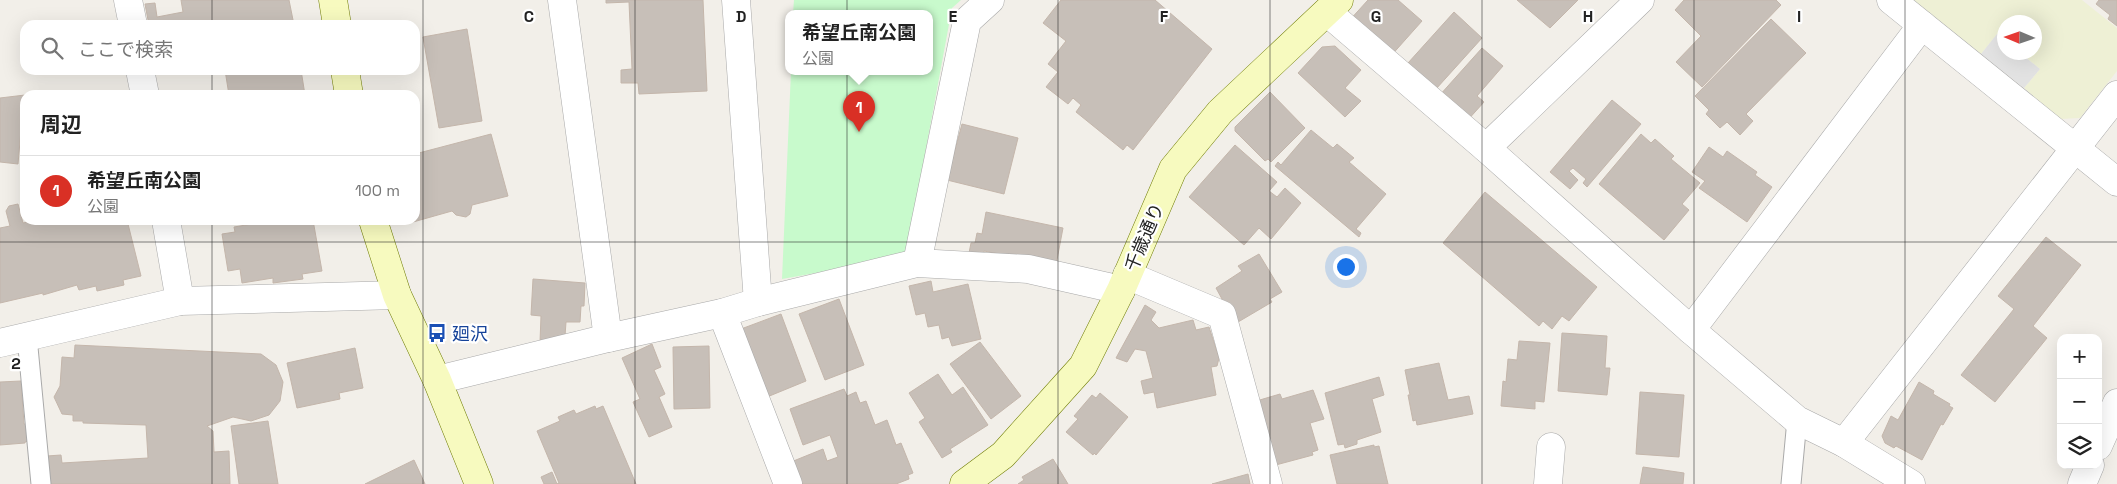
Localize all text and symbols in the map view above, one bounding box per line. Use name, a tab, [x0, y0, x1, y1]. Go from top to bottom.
text: C	[524, 6, 534, 27]
text: D	[736, 6, 746, 27]
text: E	[949, 6, 958, 27]
text: F	[1160, 6, 1169, 27]
text: G	[1371, 6, 1381, 27]
text: H	[1583, 6, 1593, 27]
text: I	[1797, 6, 1801, 27]
popup	[785, 10, 933, 75]
north arrow	[1997, 15, 2042, 60]
search box	[20, 20, 420, 75]
text: 希望丘南公園	[802, 20, 916, 45]
icon: search	[38, 34, 66, 62]
text: ここで検索	[78, 37, 173, 62]
text: 公園	[802, 48, 834, 69]
pin: 1	[843, 91, 875, 132]
text: 周辺	[40, 111, 82, 138]
text: 希望丘南公園	[87, 168, 201, 193]
text: 1	[52, 180, 60, 201]
text: 100 m	[355, 180, 400, 201]
text: 公園	[87, 196, 119, 217]
street label: 千歳通り	[1119, 199, 1169, 275]
your location	[1333, 254, 1359, 280]
bus stop icon: 廻沢	[426, 322, 448, 344]
place label: 廻沢	[452, 322, 488, 345]
map controls	[2057, 334, 2102, 469]
button: +	[2057, 334, 2102, 379]
text: 2	[11, 353, 21, 374]
button: −	[2057, 379, 2102, 424]
button: layers	[2057, 424, 2102, 469]

